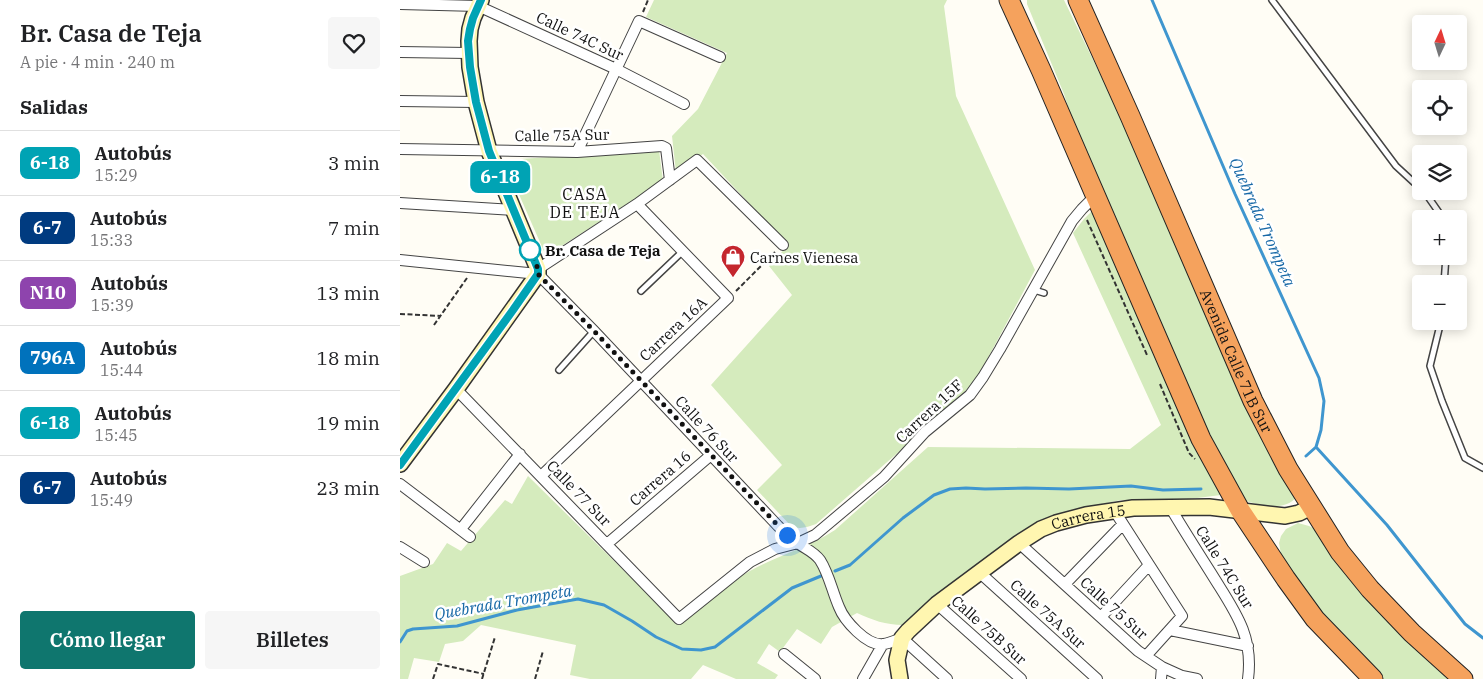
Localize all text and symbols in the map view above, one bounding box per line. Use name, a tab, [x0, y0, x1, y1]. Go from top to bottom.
street label: Calle 74C Sur	[533, 7, 627, 65]
north arrow	[1412, 15, 1468, 70]
map controls	[1412, 15, 1467, 330]
text: Br. Casa de Teja	[20, 17, 202, 49]
button: heart	[328, 17, 380, 69]
text: A pie · 4 min · 240 m	[20, 52, 175, 72]
button: locate	[1412, 80, 1467, 135]
text: Salidas	[20, 95, 88, 119]
street label: Calle 75A Sur	[514, 125, 610, 145]
text: Autobús	[95, 141, 172, 165]
button: layers	[1412, 145, 1467, 200]
text: 6-18	[30, 151, 70, 174]
text: 3 min	[328, 151, 380, 175]
water label: Quebrada Trompeta	[1226, 154, 1301, 290]
line badge: 6-18	[465, 161, 535, 193]
text: 15:29	[95, 165, 138, 185]
text: 6-18	[480, 165, 520, 188]
district label: CASA DE TEJA	[550, 184, 620, 222]
text: Autobús	[90, 206, 167, 230]
button: +	[1412, 210, 1467, 265]
text: 6-7	[33, 216, 62, 239]
text: 7 min	[328, 216, 380, 240]
text: 15:33	[90, 230, 133, 250]
marker: Br. Casa de Teja	[519, 239, 541, 261]
place label: Br. Casa de Teja	[545, 241, 661, 260]
shop icon: Carnes Vienesa	[720, 244, 746, 278]
place label: Carnes Vienesa	[750, 248, 858, 267]
text: Autobús	[91, 271, 168, 295]
button: −	[1412, 275, 1467, 330]
text: N10	[30, 281, 66, 304]
text: 13 min	[317, 281, 380, 305]
street label: Avenida Calle 71B Sur	[1196, 286, 1277, 436]
street label: Carrera 16A	[635, 292, 711, 365]
text: 15:39	[91, 295, 134, 315]
text: Autobús	[100, 336, 177, 360]
text: 796A	[30, 346, 75, 369]
text: 18 min	[317, 346, 380, 370]
text: 15:44	[100, 360, 143, 380]
street label: Carrera 15F	[892, 375, 966, 447]
street label: Calle 76 Sur	[671, 392, 743, 467]
text: Autobús	[95, 401, 172, 425]
text: 6-18	[30, 411, 70, 434]
text: 19 min	[317, 411, 380, 435]
text: 15:45	[95, 425, 138, 445]
street label: Carrera 16	[625, 446, 695, 510]
street label: Calle 77 Sur	[543, 456, 615, 530]
text: Autobús	[90, 466, 167, 490]
text: 6-7	[33, 476, 62, 499]
text: 23 min	[317, 476, 380, 500]
text: 15:49	[90, 490, 133, 510]
street label: Carrera 15	[1048, 500, 1127, 534]
street label: Calle 74C Sur	[1192, 522, 1258, 612]
your location	[775, 523, 800, 548]
street label: Calle 75 Sur	[1076, 573, 1152, 644]
street label: Calle 75A Sur	[1006, 575, 1090, 653]
water label: Quebrada Trompeta	[433, 580, 574, 624]
street label: Calle 75B Sur	[948, 591, 1031, 669]
button: Cómo llegar	[20, 611, 195, 669]
button: Billetes	[205, 611, 380, 669]

